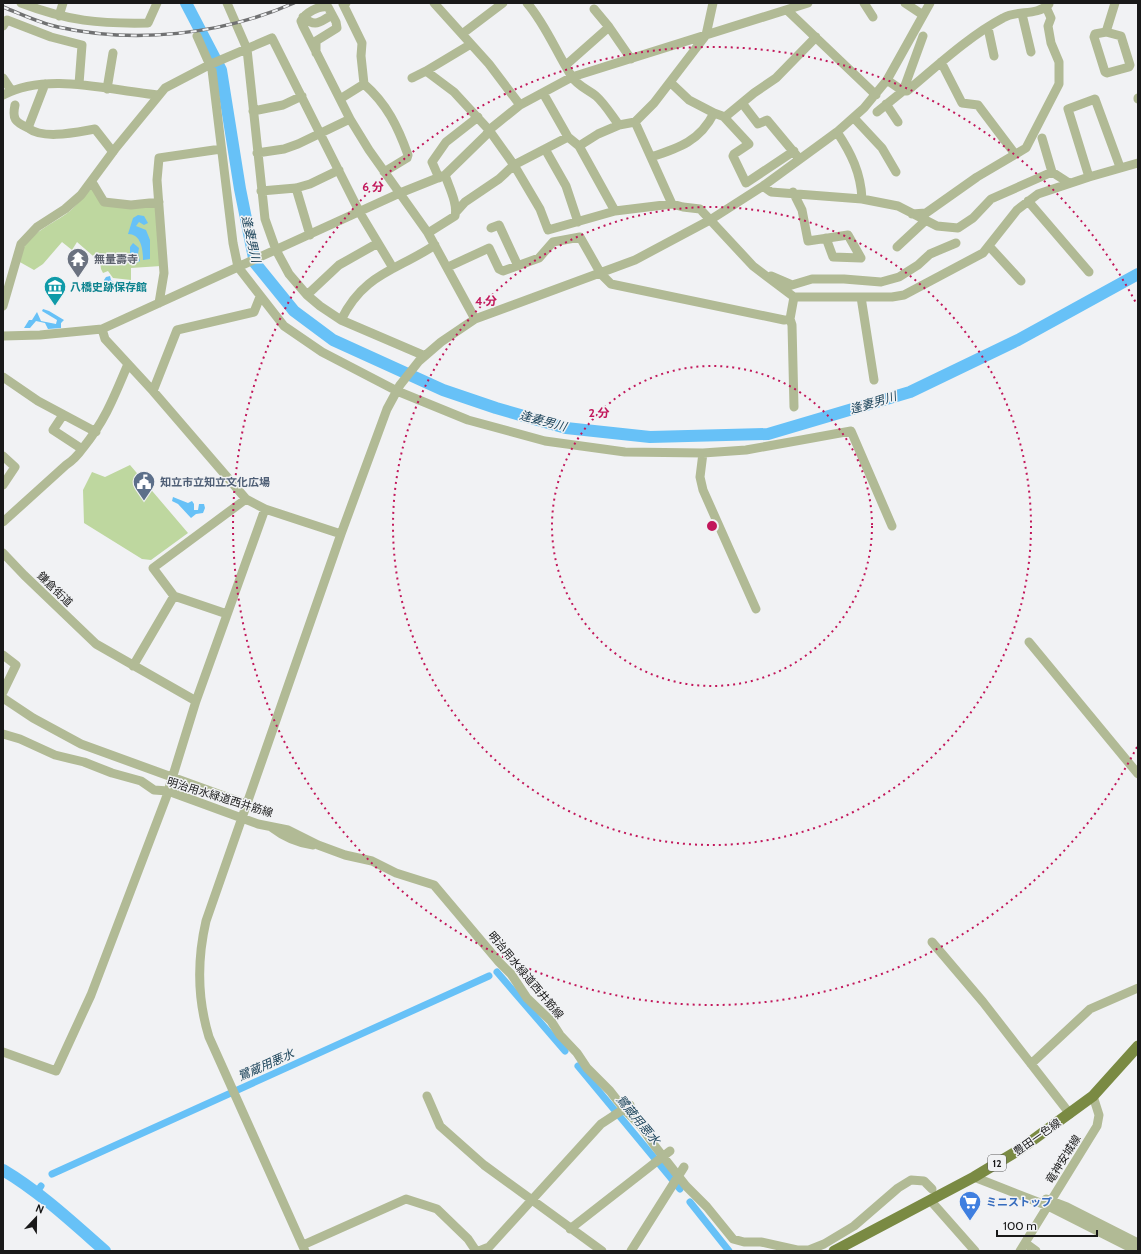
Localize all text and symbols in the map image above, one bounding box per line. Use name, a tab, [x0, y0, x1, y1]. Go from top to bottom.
text: 6 分	[362, 179, 384, 194]
water label: 逢妻男川	[239, 214, 265, 266]
temple icon: 無量壽寺	[65, 246, 91, 279]
place label: 無量壽寺	[94, 252, 138, 266]
museum icon: 八橋史跡保存館	[42, 274, 68, 307]
place label: 八橋史跡保存館	[70, 280, 147, 294]
text: 4 分	[475, 293, 497, 308]
water label: 逢妻男川	[848, 388, 900, 417]
text: 2 分	[588, 405, 610, 420]
water label: 逢妻男川	[518, 407, 570, 434]
public building icon: 知立市立知立文化広場	[131, 469, 157, 502]
place label: 知立市立知立文化広場	[160, 475, 270, 489]
centre of rings	[705, 519, 719, 533]
street label: 鎌倉街道	[34, 569, 76, 609]
street label: 明治用水緑道西井筋線	[165, 774, 275, 820]
street label: 明治用水緑道西井筋線	[485, 928, 567, 1022]
water label: 鷺蔵用悪水	[235, 1045, 298, 1084]
water label: 鷺蔵用悪水	[613, 1092, 665, 1149]
street label: 豊田一色線	[1010, 1115, 1064, 1159]
street label: 竜神安城線	[1042, 1132, 1084, 1186]
road number: 12	[988, 1155, 1006, 1171]
supermarket icon: ミニストップ	[957, 1189, 983, 1222]
place label: ミニストップ	[986, 1195, 1052, 1209]
north arrow	[16, 1198, 56, 1238]
text: N	[34, 1201, 46, 1217]
scale bar	[997, 1212, 1097, 1238]
text: 100 m	[1003, 1218, 1037, 1233]

